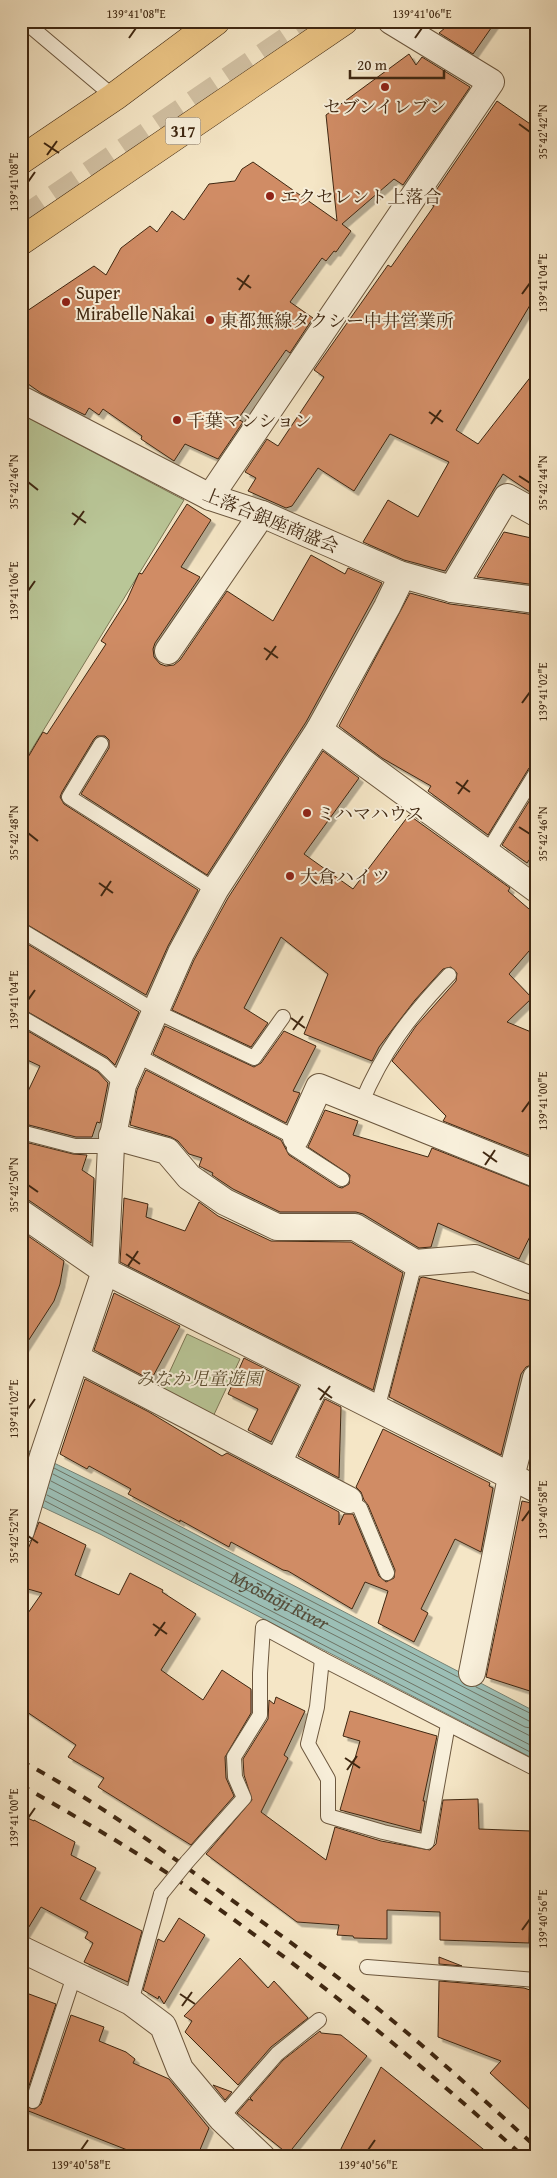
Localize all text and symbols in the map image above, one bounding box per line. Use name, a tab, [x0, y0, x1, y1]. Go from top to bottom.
text: 139°41'08"E	[106, 5, 166, 22]
text: 139°41'06"E	[392, 5, 452, 22]
scale bar	[350, 48, 443, 80]
text: 20 m	[357, 54, 388, 75]
marker: セブンイレブン	[379, 81, 391, 93]
place label: セブンイレブン	[323, 93, 447, 120]
text: 35°42'42"N	[534, 104, 551, 160]
road number: 317	[166, 118, 200, 144]
text: 139°41'08"E	[5, 152, 22, 212]
place label: エクセレント上落合	[280, 183, 442, 210]
marker: エクセレント上落合	[264, 190, 276, 202]
text: 139°41'04"E	[534, 253, 551, 313]
place label: Super Mirabelle Nakai	[76, 279, 195, 327]
marker: Super Mirabelle Nakai	[60, 296, 72, 308]
place label: 東都無線タクシー中井営業所	[220, 307, 454, 334]
marker: 東都無線タクシー中井営業所	[204, 314, 216, 326]
place label: 千葉マンション	[187, 407, 312, 434]
marker: 千葉マンション	[171, 414, 183, 426]
text: 35°42'46"N	[5, 454, 22, 510]
text: 35°42'44"N	[534, 455, 551, 511]
street label: 上落合銀座商盛会	[199, 481, 343, 559]
text: 139°41'06"E	[5, 561, 22, 621]
text: 139°41'02"E	[534, 662, 551, 722]
place label: ミハマハウス	[317, 800, 424, 827]
text: 35°42'48"N	[5, 805, 22, 861]
text: 35°42'46"N	[534, 806, 551, 862]
marker: ミハマハウス	[301, 807, 313, 819]
place label: 大倉ハイツ	[300, 863, 390, 890]
marker: 大倉ハイツ	[284, 870, 296, 882]
text: 139°41'04"E	[5, 970, 22, 1030]
text: 139°41'00"E	[534, 1071, 551, 1131]
text: 35°42'50"N	[5, 1157, 22, 1213]
park label: みなか児童遊園	[136, 1365, 265, 1392]
text: 139°41'02"E	[5, 1379, 22, 1439]
text: 139°40'58"E	[534, 1480, 551, 1540]
text: 35°42'52"N	[5, 1508, 22, 1564]
water label: Myōshōji River	[226, 1563, 335, 1637]
text: 139°41'00"E	[5, 1788, 22, 1848]
text: 139°40'56"E	[534, 1889, 551, 1949]
text: 139°40'58"E	[51, 2156, 111, 2173]
text: 139°40'56"E	[338, 2156, 398, 2173]

